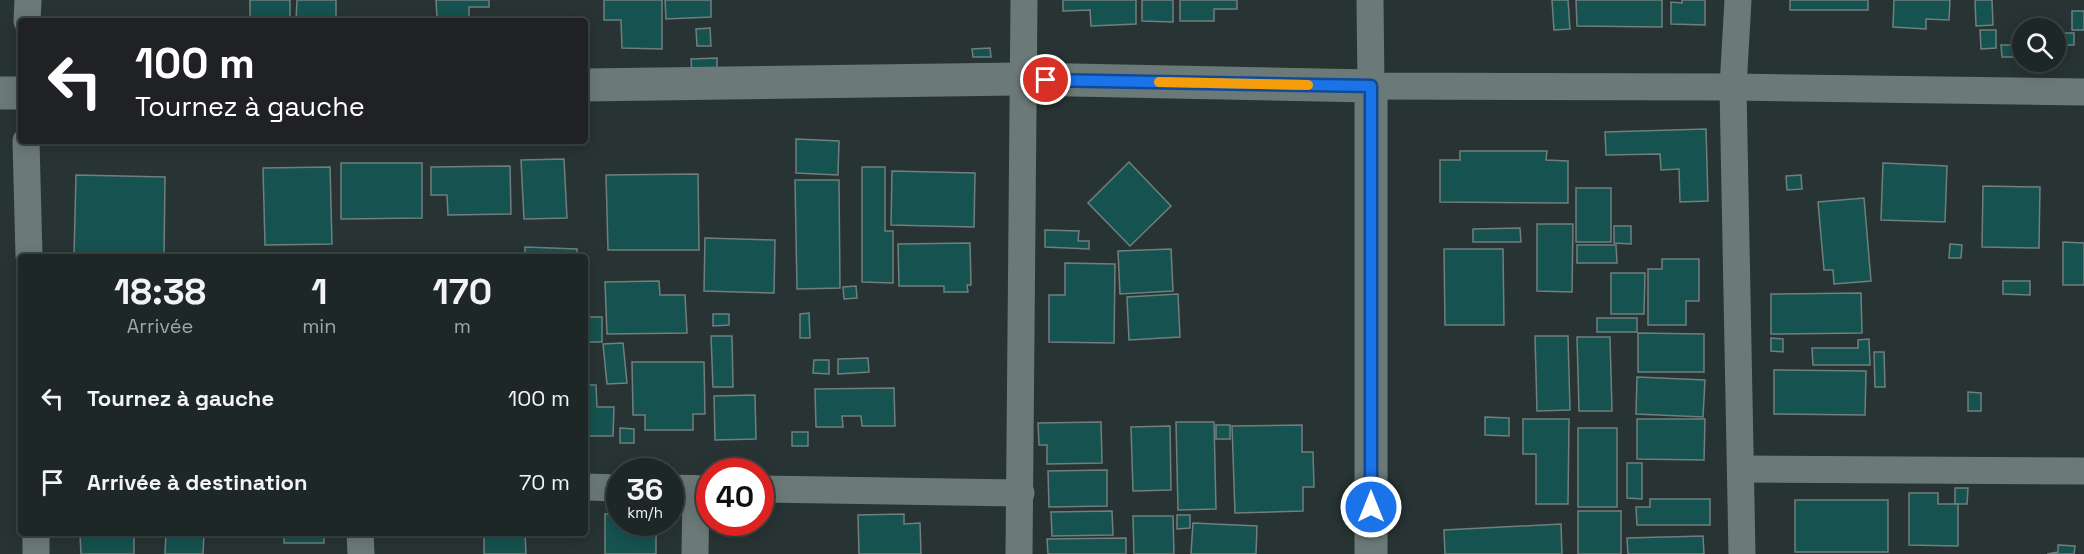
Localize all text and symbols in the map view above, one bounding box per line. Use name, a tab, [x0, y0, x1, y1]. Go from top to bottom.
map controls	[2012, 18, 2066, 72]
button: search	[2012, 18, 2066, 72]
text: 100 m	[135, 37, 255, 90]
icon: left	[36, 42, 114, 120]
pin	[1020, 54, 1071, 105]
icon: arrive	[1029, 63, 1062, 96]
text: Tournez à gauche	[135, 89, 365, 124]
text: 18:38	[114, 269, 206, 315]
text: 1	[311, 269, 327, 315]
text: 170	[433, 269, 492, 315]
text: Arrivée	[127, 313, 193, 339]
text: min	[302, 313, 337, 339]
text: m	[454, 313, 471, 339]
icon: left	[36, 382, 69, 415]
text: Tournez à gauche	[87, 384, 274, 412]
text: 100 m	[508, 384, 570, 412]
speed limit sign: 40	[696, 458, 774, 536]
icon: arrive	[36, 466, 69, 499]
text: Arrivée à destination	[87, 468, 308, 496]
text: 70 m	[519, 468, 570, 496]
text: 36	[627, 470, 663, 509]
position arrow	[1339, 475, 1403, 539]
text: km/h	[627, 503, 663, 522]

